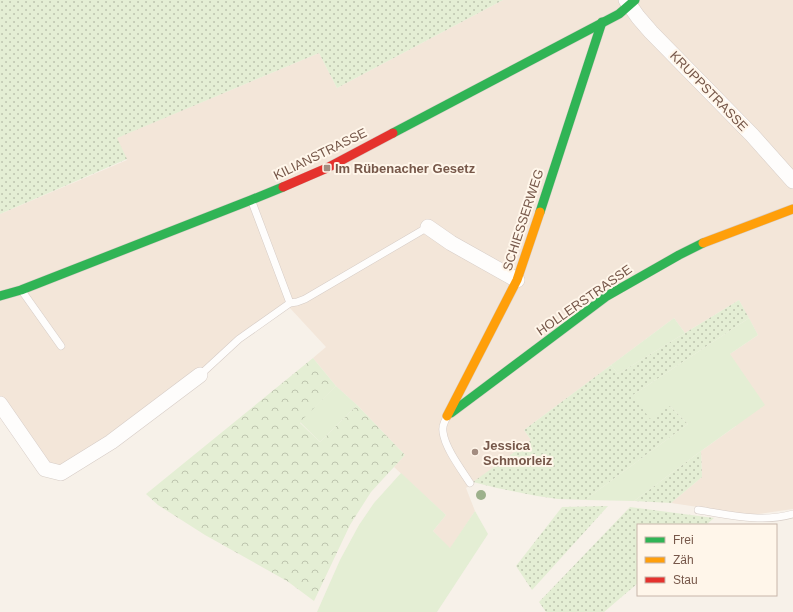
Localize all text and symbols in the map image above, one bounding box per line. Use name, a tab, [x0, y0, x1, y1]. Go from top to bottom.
street label: KRUPPSTRASSE	[667, 48, 751, 134]
street label: KILIANSTRASSE	[271, 125, 369, 183]
place label: Im Rübenacher Gesetz	[335, 161, 476, 176]
marker: Im Rübenacher Gesetz	[322, 163, 332, 173]
street label: SCHIESSERWEG	[499, 167, 547, 273]
street label: HOLLERSTRASSE	[534, 261, 635, 338]
place label: Jessica Schmorleiz	[483, 438, 553, 468]
marker: Jessica Schmorleiz	[470, 447, 480, 457]
legend	[637, 524, 777, 596]
text: Frei	[673, 533, 694, 547]
text: Zäh	[673, 553, 694, 567]
text: Stau	[673, 573, 698, 587]

